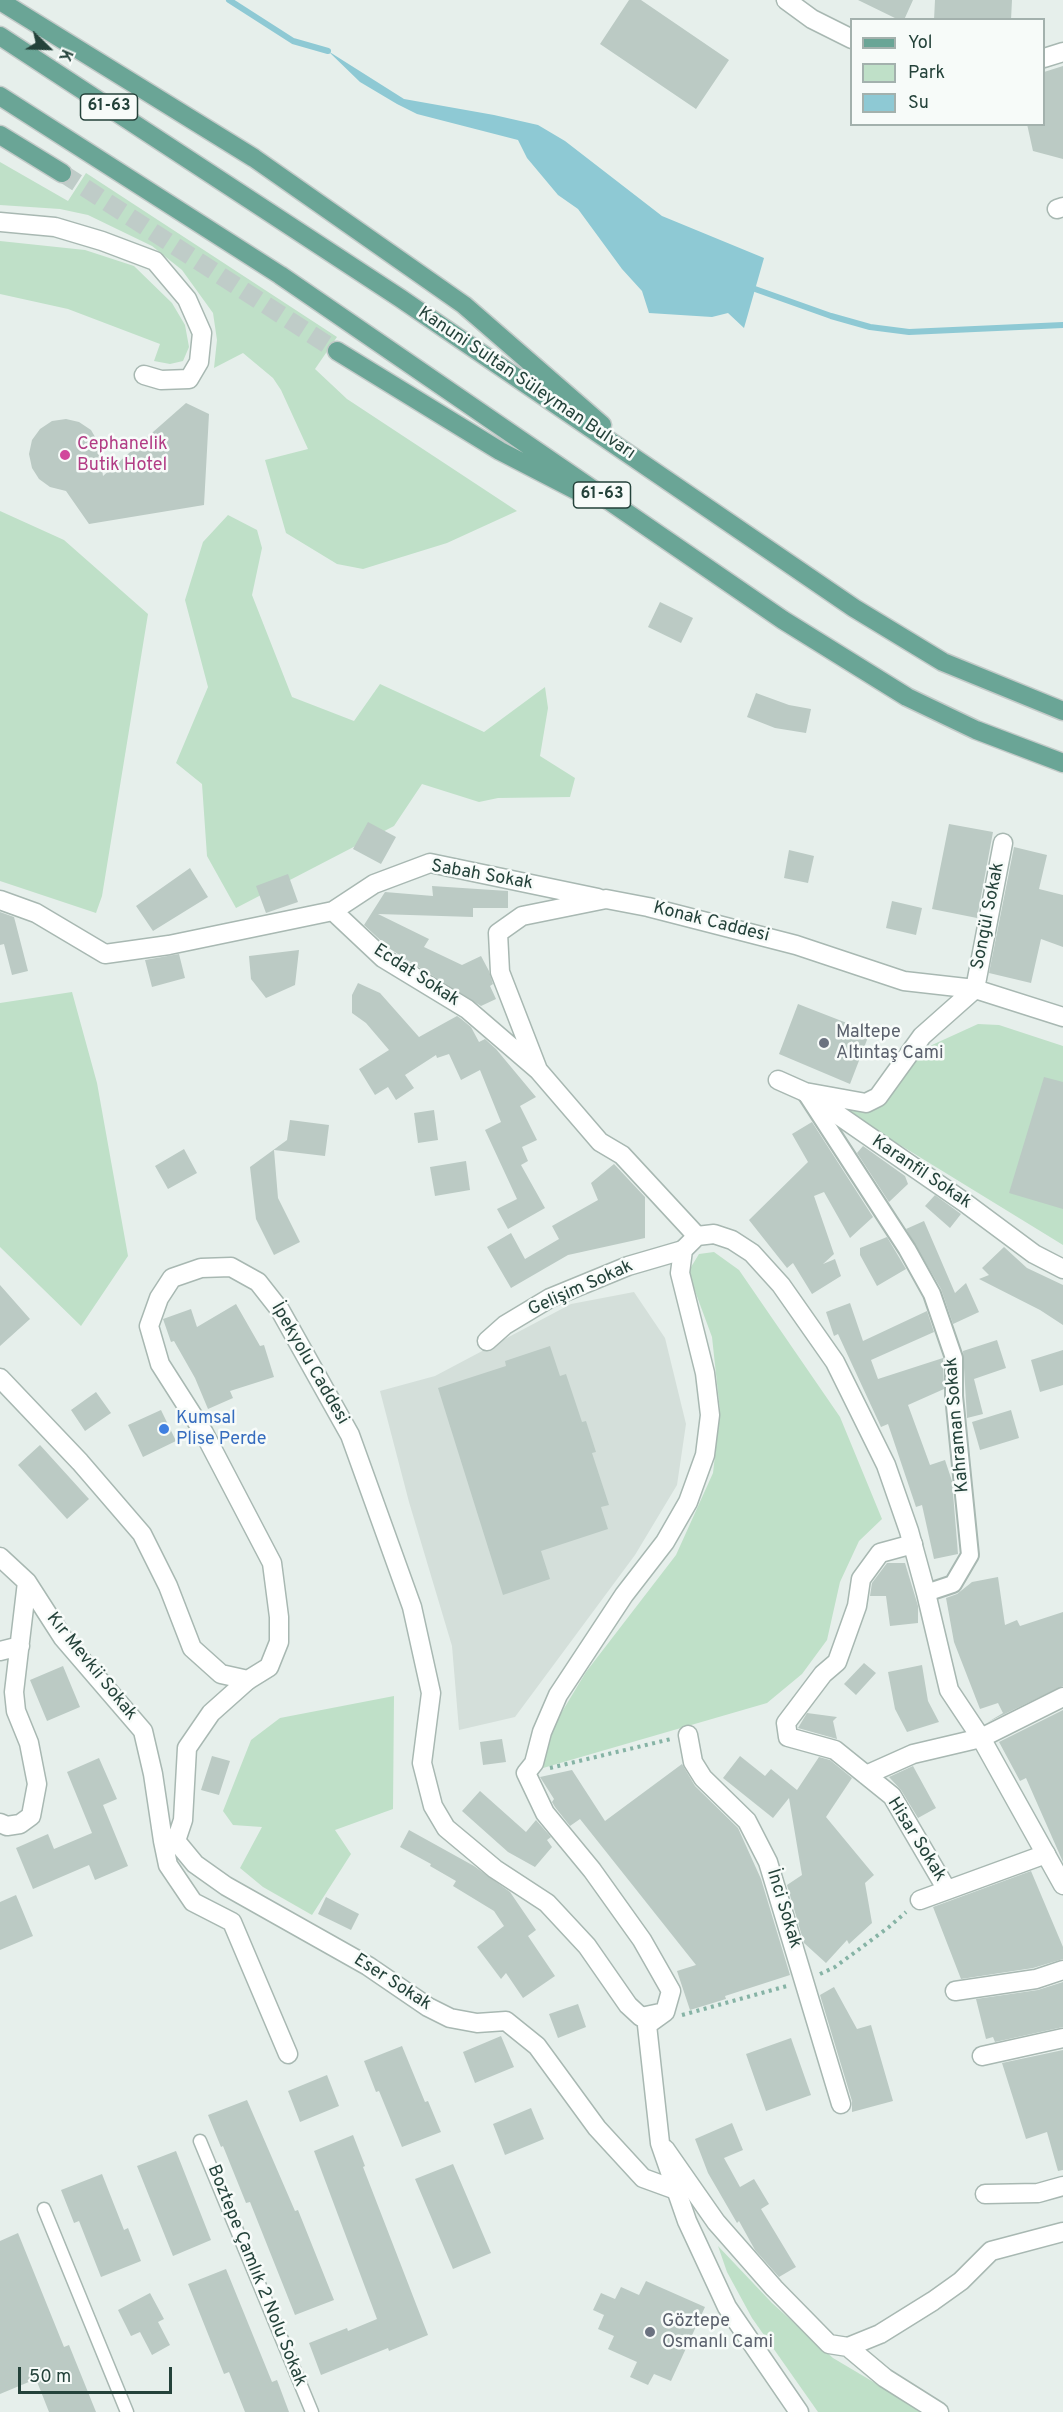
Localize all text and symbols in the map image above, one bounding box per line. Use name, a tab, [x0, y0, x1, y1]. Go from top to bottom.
north arrow	[18, 18, 78, 78]
legend	[850, 18, 1045, 126]
text: Yol	[908, 32, 933, 55]
text: K	[53, 46, 76, 64]
text: Park	[908, 62, 945, 85]
text: Su	[908, 92, 929, 115]
road number: 61-63	[80, 94, 138, 120]
street label: Kanuni Sultan Süleyman Bulvarı	[413, 303, 639, 465]
place label: Cephanelik Butik Hotel	[77, 434, 168, 476]
marker: Cephanelik Butik Hotel	[58, 448, 72, 462]
road number: 61-63	[574, 482, 630, 508]
street label: Sabah Sokak	[429, 856, 535, 896]
street label: Songül Sokak	[968, 861, 1010, 971]
street label: Konak Caddesi	[651, 898, 771, 948]
street label: Ecdat Sokak	[369, 940, 463, 1012]
place label: Maltepe Altıntaş Cami	[836, 1022, 944, 1064]
marker: Maltepe Altıntaş Cami	[817, 1036, 831, 1050]
street label: Karanfil Sokak	[867, 1132, 975, 1214]
street label: Gelişim Sokak	[525, 1256, 637, 1322]
street label: İpekyolu Caddesi	[265, 1299, 353, 1429]
street label: Kahraman Sokak	[941, 1356, 975, 1494]
place label: Kumsal Plise Perde	[176, 1408, 266, 1450]
marker: Kumsal Plise Perde	[157, 1422, 171, 1436]
street label: Kır Mevkii Sokak	[41, 1609, 141, 1725]
street label: Hisar Sokak	[882, 1794, 950, 1886]
street label: İnci Sokak	[761, 1867, 805, 1951]
street label: Eser Sokak	[349, 1950, 435, 2016]
street label: Boztepe Çamlık 2 Nolu Sokak	[202, 2162, 310, 2390]
place label: Göztepe Osmanlı Cami	[662, 2311, 773, 2354]
marker: Göztepe Osmanlı Cami	[643, 2325, 657, 2339]
scale bar	[21, 2355, 176, 2393]
text: 50 m	[29, 2366, 71, 2389]

